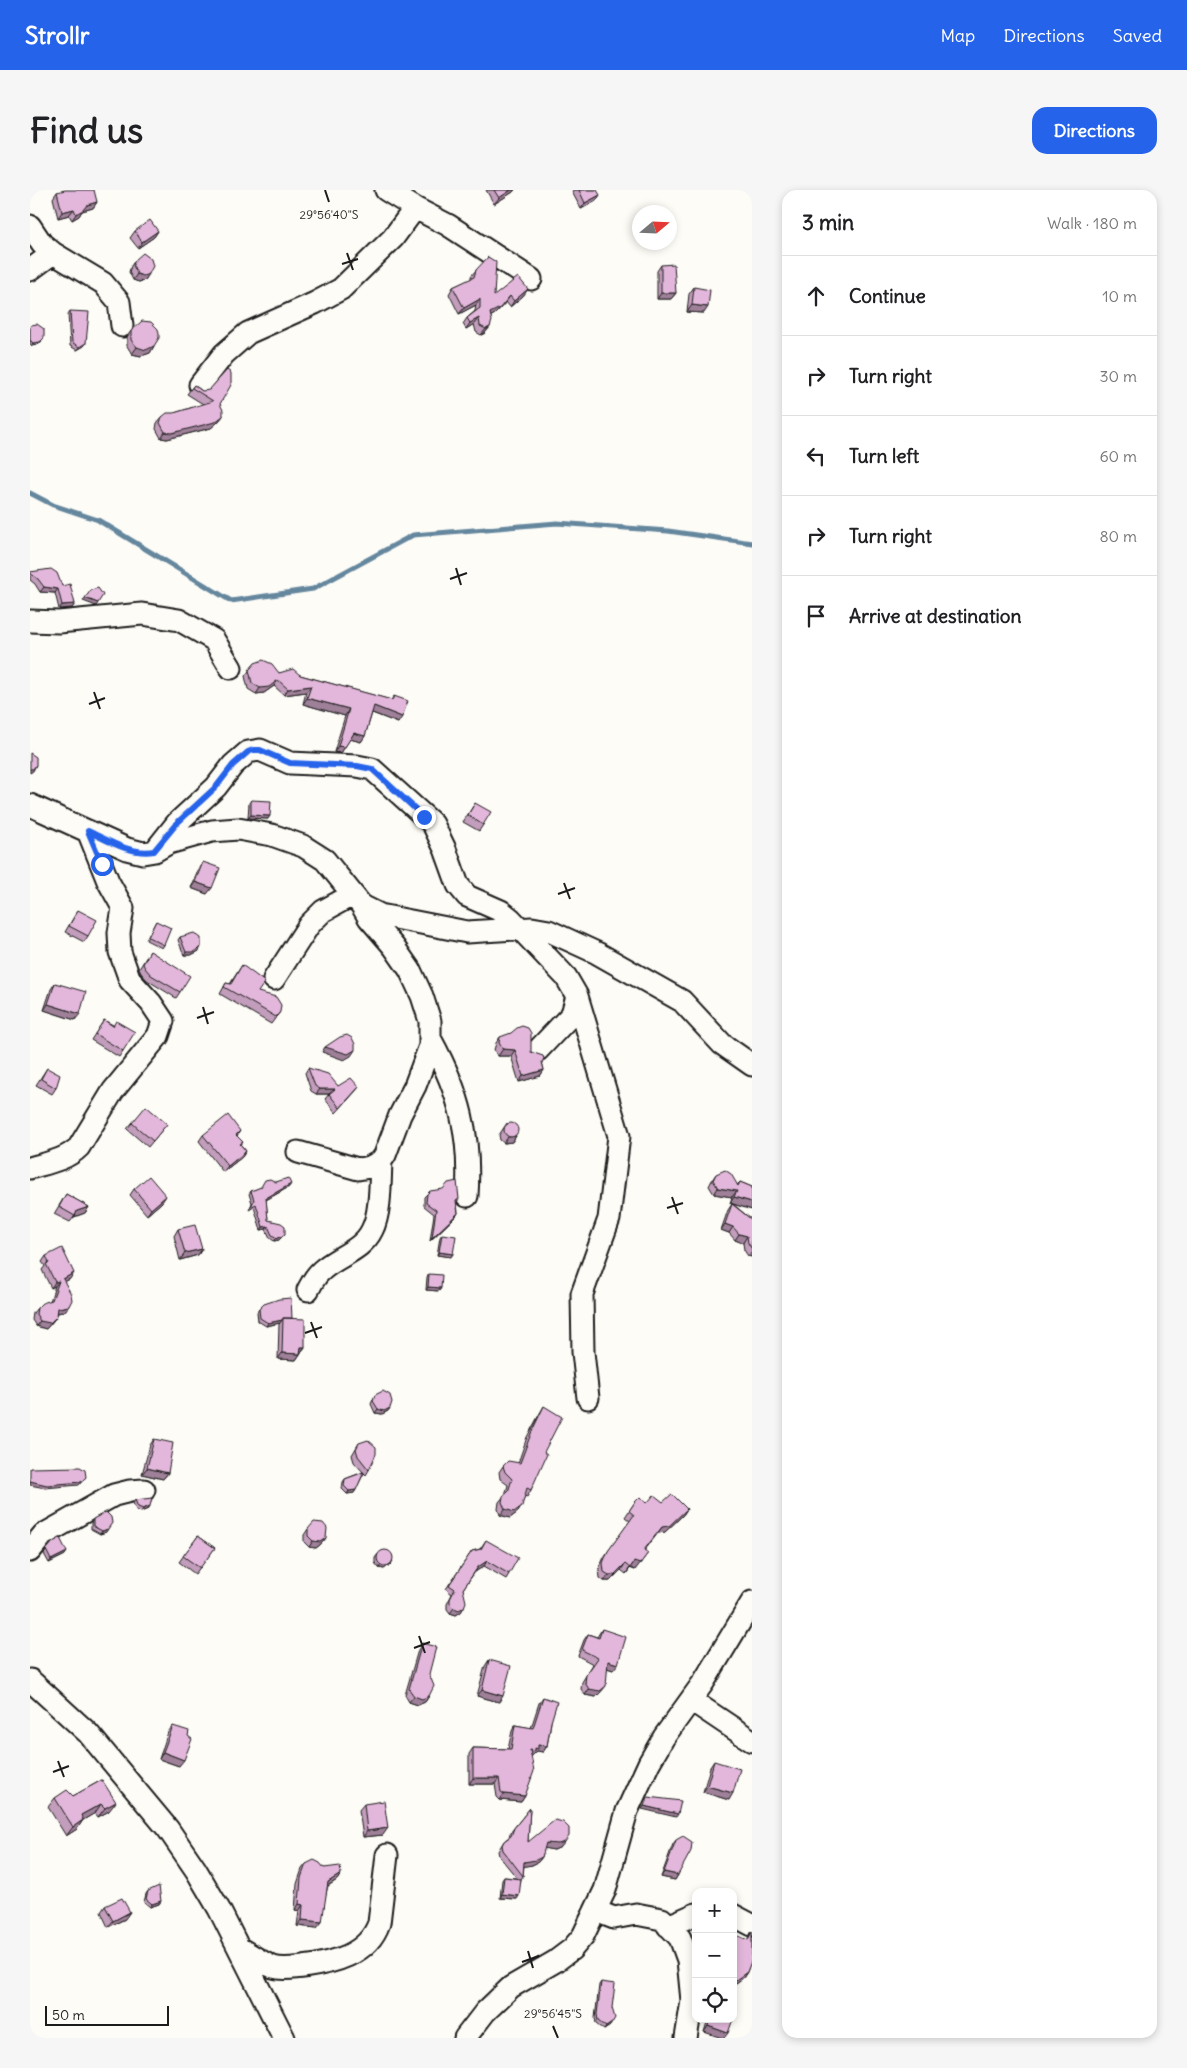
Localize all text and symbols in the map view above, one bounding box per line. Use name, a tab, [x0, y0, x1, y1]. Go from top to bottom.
text: Strollr	[25, 20, 90, 50]
text: Map	[940, 24, 975, 47]
text: Directions	[1003, 24, 1085, 47]
text: Saved	[1113, 24, 1162, 47]
button: Directions	[1032, 107, 1157, 154]
text: Find us	[30, 108, 143, 152]
north arrow	[632, 205, 677, 250]
text: 29°56'40"S	[300, 207, 359, 222]
text: 3 min	[802, 209, 854, 236]
text: Walk · 180 m	[1047, 213, 1137, 233]
icon: ahead	[802, 282, 830, 310]
text: Continue	[849, 284, 926, 308]
text: 10 m	[1102, 286, 1137, 306]
icon: right	[802, 362, 830, 390]
text: Turn right	[849, 364, 932, 388]
text: 30 m	[1100, 366, 1137, 386]
icon: left	[802, 442, 830, 470]
text: Turn left	[849, 444, 919, 468]
text: 60 m	[1099, 446, 1137, 466]
icon: right	[802, 522, 830, 550]
text: Turn right	[849, 524, 932, 548]
text: 80 m	[1099, 526, 1137, 546]
icon: arrive	[802, 602, 830, 630]
text: Arrive at destination	[849, 604, 1022, 628]
route end	[413, 806, 436, 829]
route start	[91, 853, 114, 876]
map controls	[692, 1888, 737, 2023]
button: +	[692, 1888, 737, 1933]
button: −	[692, 1933, 737, 1978]
button: locate	[692, 1978, 737, 2023]
scale bar	[45, 2003, 169, 2026]
text: 50 m	[52, 2006, 85, 2024]
text: 29°56'45"S	[524, 2006, 582, 2021]

